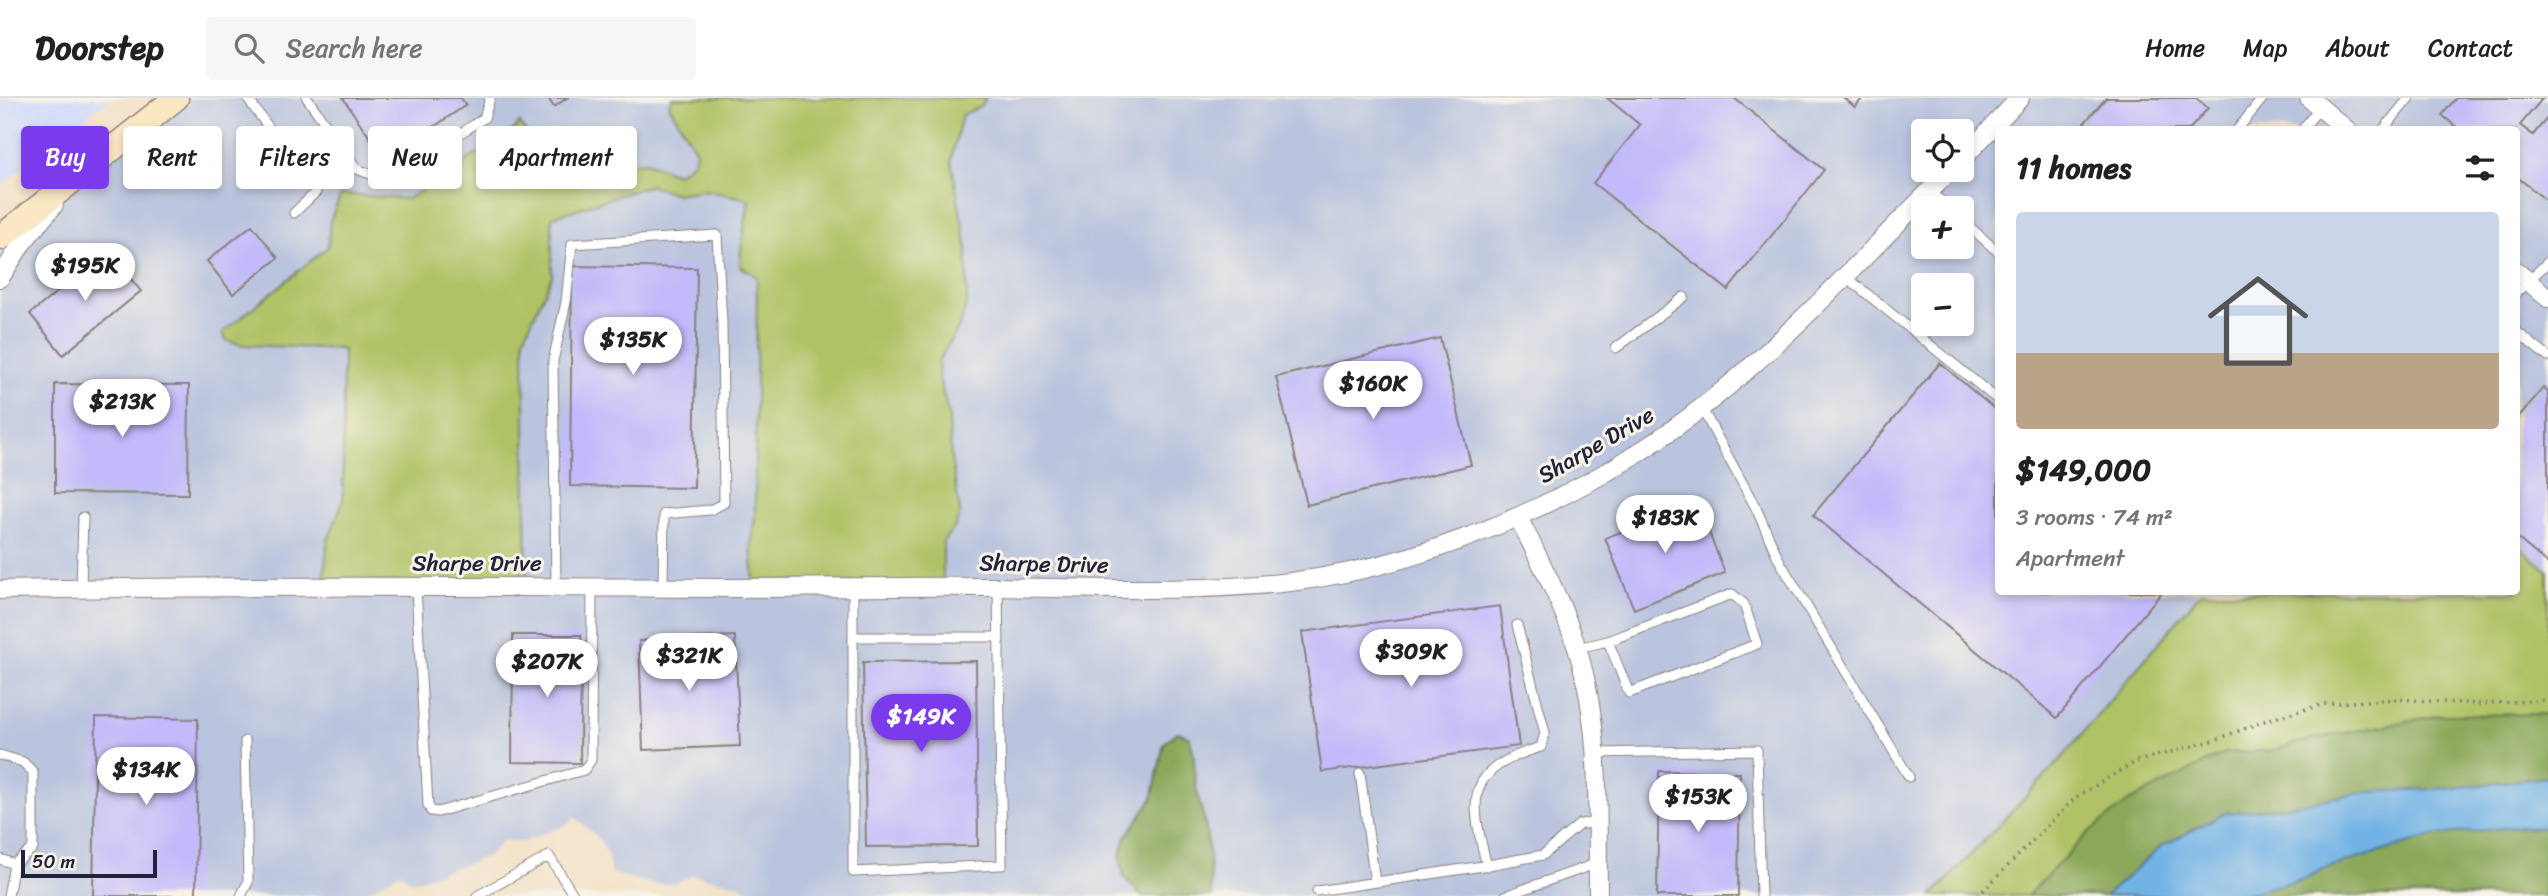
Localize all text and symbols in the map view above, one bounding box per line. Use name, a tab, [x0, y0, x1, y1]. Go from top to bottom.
search box	[206, 17, 696, 80]
text: Doorstep	[35, 19, 164, 77]
text: Search here	[286, 25, 423, 71]
text: Home	[2145, 27, 2205, 69]
text: Map	[2243, 27, 2287, 69]
text: About	[2325, 27, 2390, 69]
text: Contact	[2428, 27, 2513, 69]
icon: search	[230, 29, 268, 67]
map controls	[1911, 119, 1974, 336]
button: locate	[1911, 119, 1974, 182]
chip: Buy	[21, 126, 109, 189]
chip: Rent	[123, 126, 222, 189]
chip: Filters	[236, 126, 354, 189]
chip: New	[368, 126, 462, 189]
chip: Apartment	[476, 126, 637, 189]
text: 11 homes	[2016, 141, 2131, 195]
icon: filters	[2461, 149, 2499, 187]
button: +	[1911, 196, 1974, 259]
pin: $195K	[36, 244, 134, 303]
text: $195K	[51, 245, 119, 286]
icon: home	[2195, 258, 2321, 384]
button: −	[1911, 273, 1974, 336]
pin: $135K	[584, 317, 682, 377]
text: $135K	[600, 319, 666, 360]
pin: $160K	[1324, 362, 1422, 421]
text: $160K	[1340, 363, 1406, 404]
pin: $213K	[73, 380, 171, 439]
text: $213K	[89, 381, 155, 422]
street label: Sharpe Drive	[1530, 395, 1662, 495]
text: $149,000	[2016, 443, 2151, 497]
pin: $183K	[1616, 496, 1714, 555]
text: $183K	[1632, 497, 1698, 538]
text: 3 rooms · 74 m²	[2016, 497, 2173, 538]
text: Apartment	[2016, 538, 2125, 579]
street label: Sharpe Drive	[979, 542, 1109, 586]
street label: Sharpe Drive	[412, 543, 542, 584]
pin: $309K	[1362, 630, 1460, 689]
text: $309K	[1376, 631, 1446, 672]
pin: $321K	[640, 634, 738, 693]
text: $321K	[656, 635, 722, 676]
pin: $207K	[498, 640, 596, 699]
text: $207K	[512, 641, 582, 682]
pin: $149K	[872, 694, 970, 754]
text: $149K	[887, 696, 955, 737]
pin: $134K	[97, 748, 195, 807]
text: $134K	[113, 749, 179, 790]
pin: $153K	[1649, 774, 1747, 834]
text: $153K	[1665, 776, 1731, 817]
text: 50 m	[32, 845, 75, 878]
scale bar	[21, 847, 158, 879]

